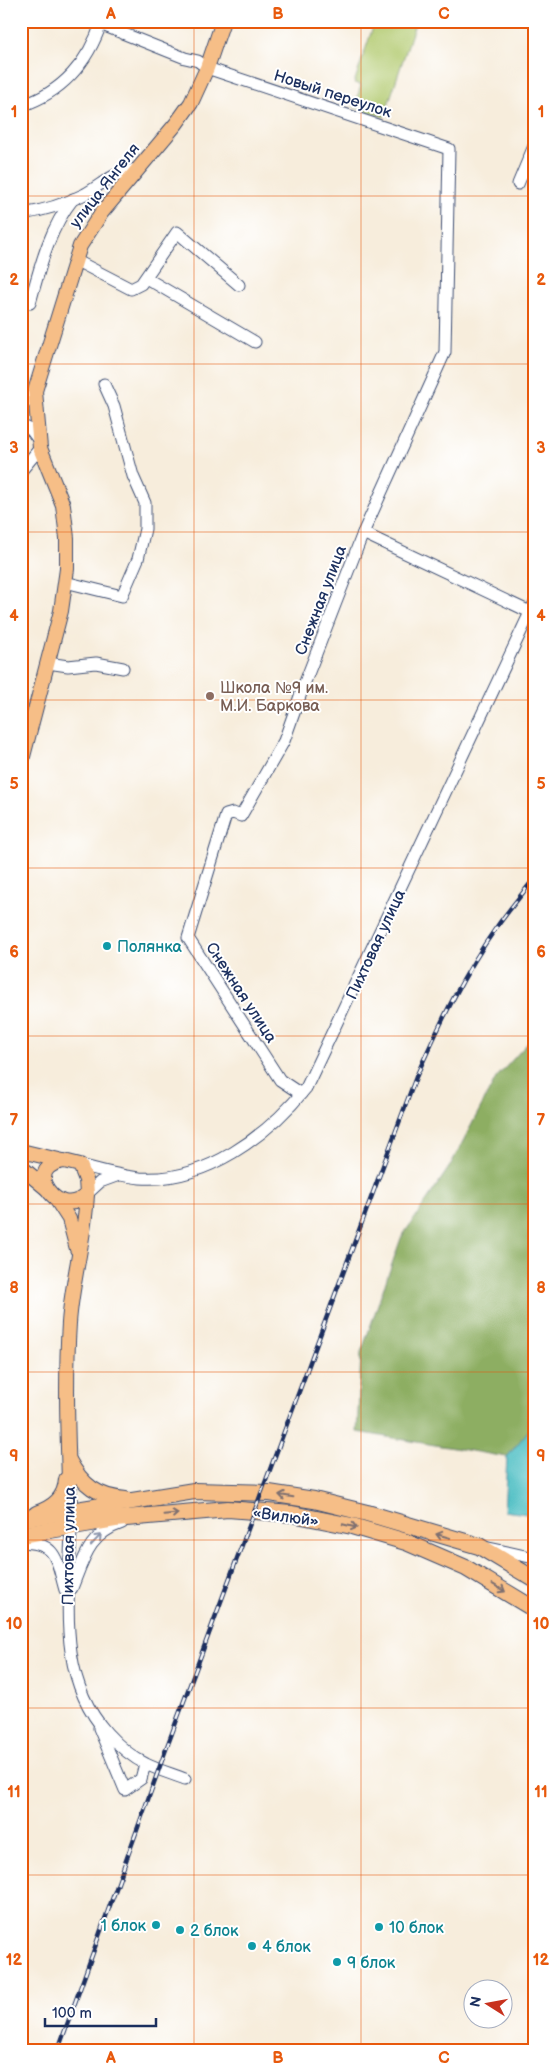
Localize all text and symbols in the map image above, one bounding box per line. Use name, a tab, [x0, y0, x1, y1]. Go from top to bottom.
text: A	[105, 5, 116, 24]
text: B	[272, 5, 284, 24]
text: C	[438, 5, 450, 24]
street label: Новый переулок	[271, 66, 394, 123]
text: 1	[11, 103, 17, 122]
text: 1	[538, 103, 544, 122]
street label: улица Янгеля	[66, 140, 144, 232]
text: 2	[9, 271, 19, 290]
text: 2	[536, 271, 546, 290]
text: 3	[9, 439, 19, 458]
text: 3	[536, 439, 546, 458]
street label: Снежная улица	[292, 543, 351, 658]
text: 4	[9, 607, 19, 626]
text: 4	[536, 607, 546, 626]
place label: Школа №9 им. М.И. Баркова	[220, 679, 328, 716]
marker: Школа №9 им. М.И. Баркова	[204, 690, 216, 702]
text: 5	[9, 775, 19, 794]
text: 5	[536, 775, 546, 794]
street label: Пихтовая улица	[343, 886, 410, 1003]
place label: Полянка	[117, 938, 182, 957]
street label: Снежная улица	[201, 939, 281, 1047]
marker: Полянка	[101, 940, 113, 952]
text: 6	[9, 943, 19, 962]
text: 6	[536, 943, 546, 962]
text: 7	[10, 1111, 19, 1130]
text: 7	[537, 1111, 546, 1130]
text: 8	[9, 1279, 19, 1298]
text: 8	[536, 1279, 546, 1298]
text: 9	[9, 1447, 19, 1466]
text: 9	[536, 1447, 546, 1466]
street label: Пихтовая улица	[59, 1486, 80, 1606]
one-way arrow	[278, 1490, 294, 1500]
street label: «Вилюй»	[251, 1503, 320, 1532]
one-way arrow	[163, 1509, 179, 1519]
one-way arrow	[341, 1522, 357, 1531]
one-way arrow	[436, 1531, 452, 1541]
one-way arrow	[90, 1533, 102, 1546]
one-way arrow	[492, 1583, 506, 1593]
text: 10	[6, 1615, 22, 1634]
text: 10	[533, 1615, 549, 1634]
text: 11	[7, 1783, 21, 1802]
text: 11	[534, 1783, 548, 1802]
place label: 1 блок	[101, 1917, 146, 1936]
marker: 1 блок	[150, 1919, 162, 1931]
place label: 10 блок	[389, 1919, 444, 1938]
marker: 10 блок	[373, 1921, 385, 1933]
place label: 2 блок	[190, 1922, 239, 1941]
marker: 2 блок	[174, 1924, 186, 1936]
place label: 4 блок	[262, 1938, 311, 1957]
marker: 4 блок	[246, 1940, 258, 1952]
text: 12	[6, 1951, 23, 1970]
text: 12	[533, 1951, 550, 1970]
place label: 9 блок	[347, 1954, 396, 1973]
marker: 9 блок	[331, 1956, 343, 1968]
north arrow	[462, 1978, 512, 2028]
text: N	[466, 1995, 485, 2008]
scale bar	[45, 1996, 156, 2028]
text: 100 m	[52, 2004, 92, 2023]
text: A	[105, 2049, 116, 2068]
text: B	[272, 2049, 284, 2068]
text: C	[438, 2049, 450, 2068]

